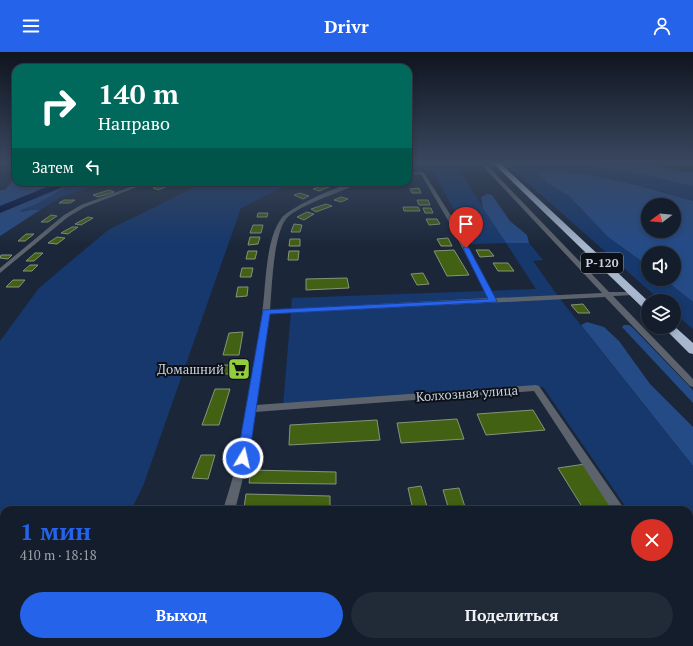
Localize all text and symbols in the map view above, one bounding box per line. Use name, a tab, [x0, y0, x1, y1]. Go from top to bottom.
text: Drivr	[324, 14, 369, 38]
icon: menu	[20, 15, 42, 37]
icon: person	[651, 15, 673, 37]
text: 140 m	[98, 75, 179, 112]
icon: right	[32, 80, 84, 132]
text: Направо	[98, 111, 170, 135]
icon: left	[82, 156, 104, 178]
text: Затем	[32, 157, 74, 177]
north arrow	[641, 198, 681, 238]
map controls	[641, 198, 681, 334]
pin	[449, 207, 483, 248]
icon: arrive	[455, 213, 477, 235]
button: sound	[641, 246, 681, 286]
road number: Р-120	[581, 253, 623, 273]
button: layers	[641, 294, 681, 334]
supermarket icon: Домашний	[226, 356, 252, 382]
place label: Домашний	[157, 360, 224, 378]
street label: Колхозная улица	[415, 380, 519, 406]
position arrow	[222, 437, 264, 479]
text: 1 мин	[20, 515, 91, 547]
button: close	[631, 519, 673, 561]
text: 410 m · 18:18	[20, 546, 97, 564]
button: Выход	[20, 592, 343, 638]
button: Поделиться	[351, 592, 673, 638]

